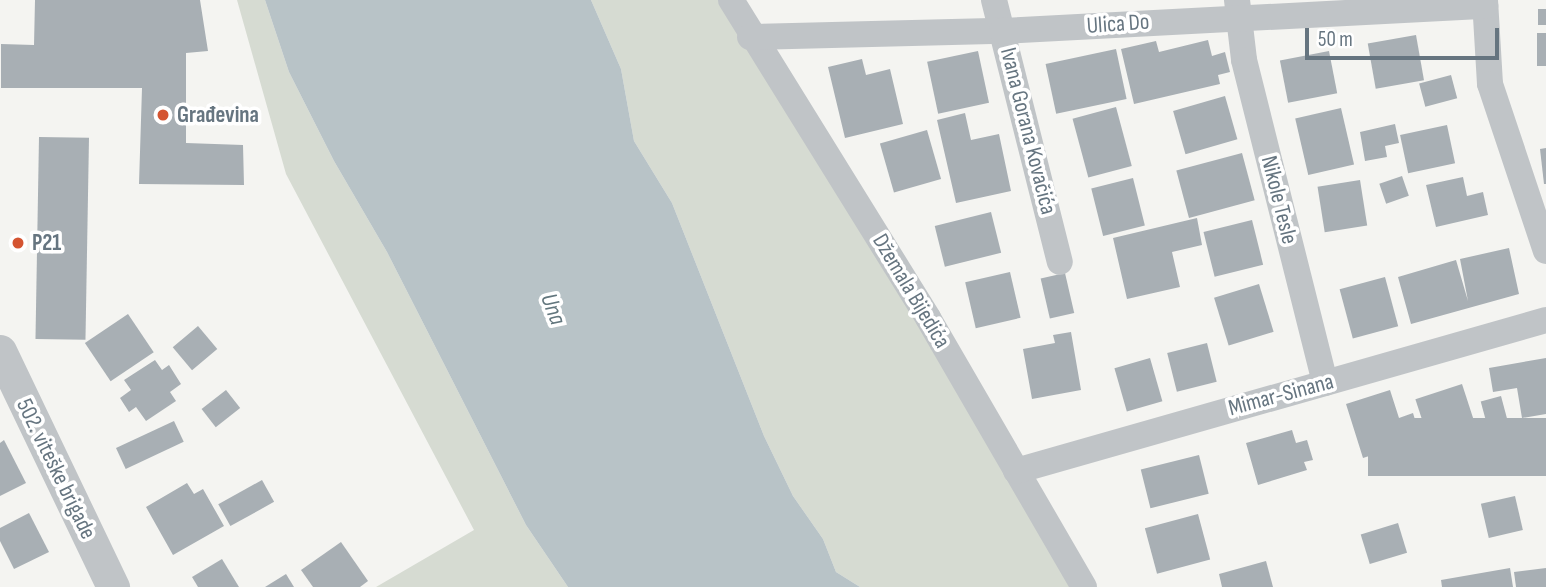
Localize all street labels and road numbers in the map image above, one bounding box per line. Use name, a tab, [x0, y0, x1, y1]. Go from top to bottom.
street label: Ulica Do	[1086, 8, 1150, 40]
street label: Ivana Gorana Kovačića	[994, 45, 1062, 217]
street label: Nikole Tesle	[1255, 153, 1303, 247]
street label: Džemala Bijedića	[866, 229, 956, 353]
street label: Mimar-Sinana	[1225, 368, 1337, 422]
street label: 502. viteške brigade	[10, 394, 102, 544]

